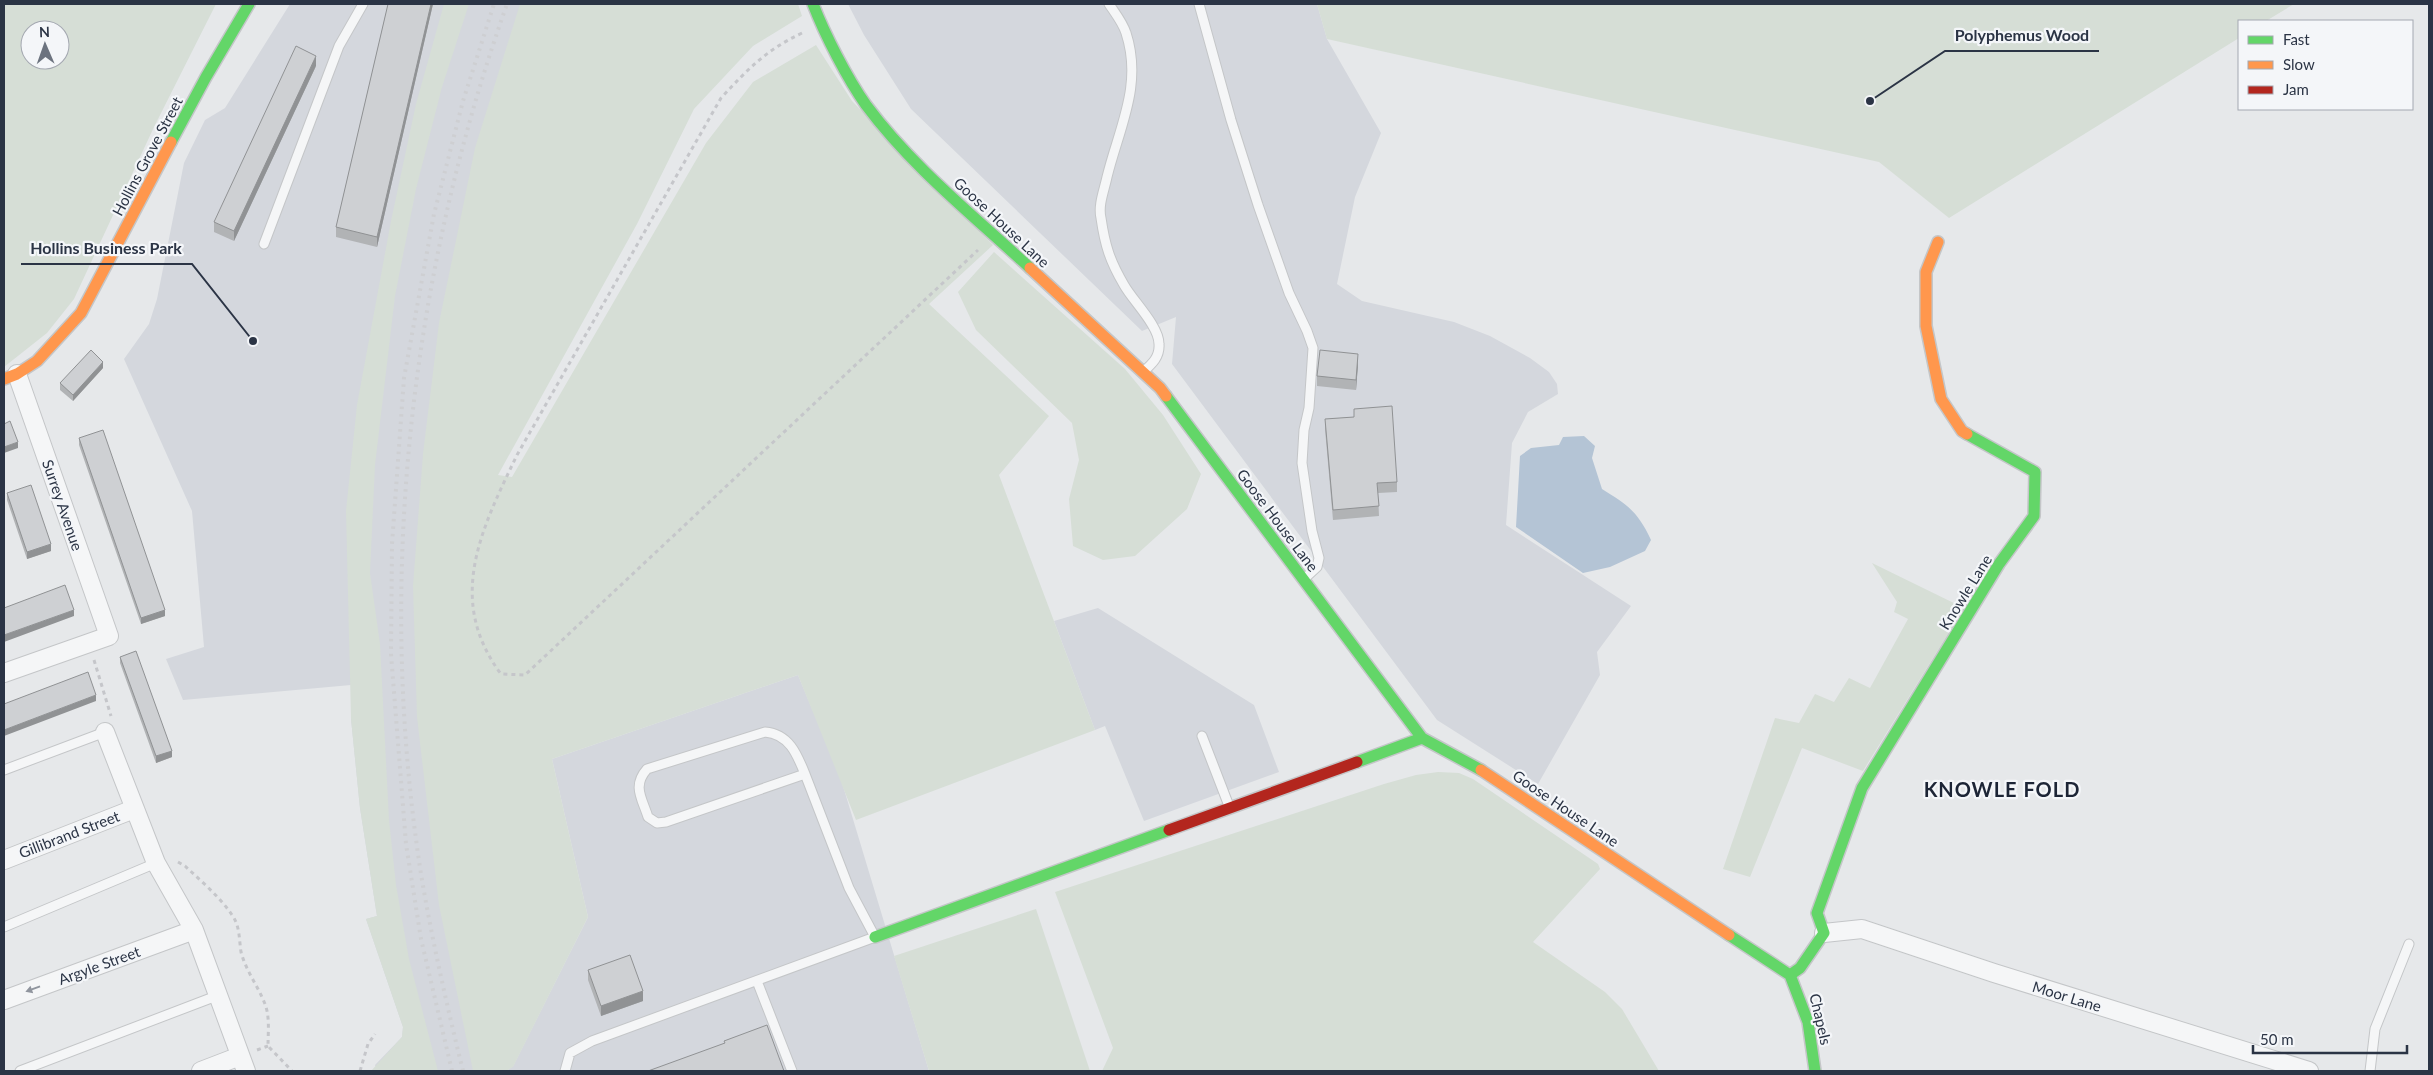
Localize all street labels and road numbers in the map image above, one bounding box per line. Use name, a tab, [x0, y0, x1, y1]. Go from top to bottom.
street label: Hollins Grove Street	[108, 93, 186, 219]
street label: Goose House Lane	[951, 173, 1054, 271]
street label: Surrey Avenue	[39, 457, 87, 553]
street label: Goose House Lane	[1234, 465, 1323, 575]
street label: Knowle Lane	[1935, 551, 1995, 633]
street label: Goose House Lane	[1510, 766, 1622, 850]
street label: Gillibrand Street	[16, 806, 123, 861]
street label: Argyle Street	[56, 942, 143, 988]
street label: Moor Lane	[2030, 977, 2104, 1015]
street label: Chapels	[1806, 992, 1836, 1046]

